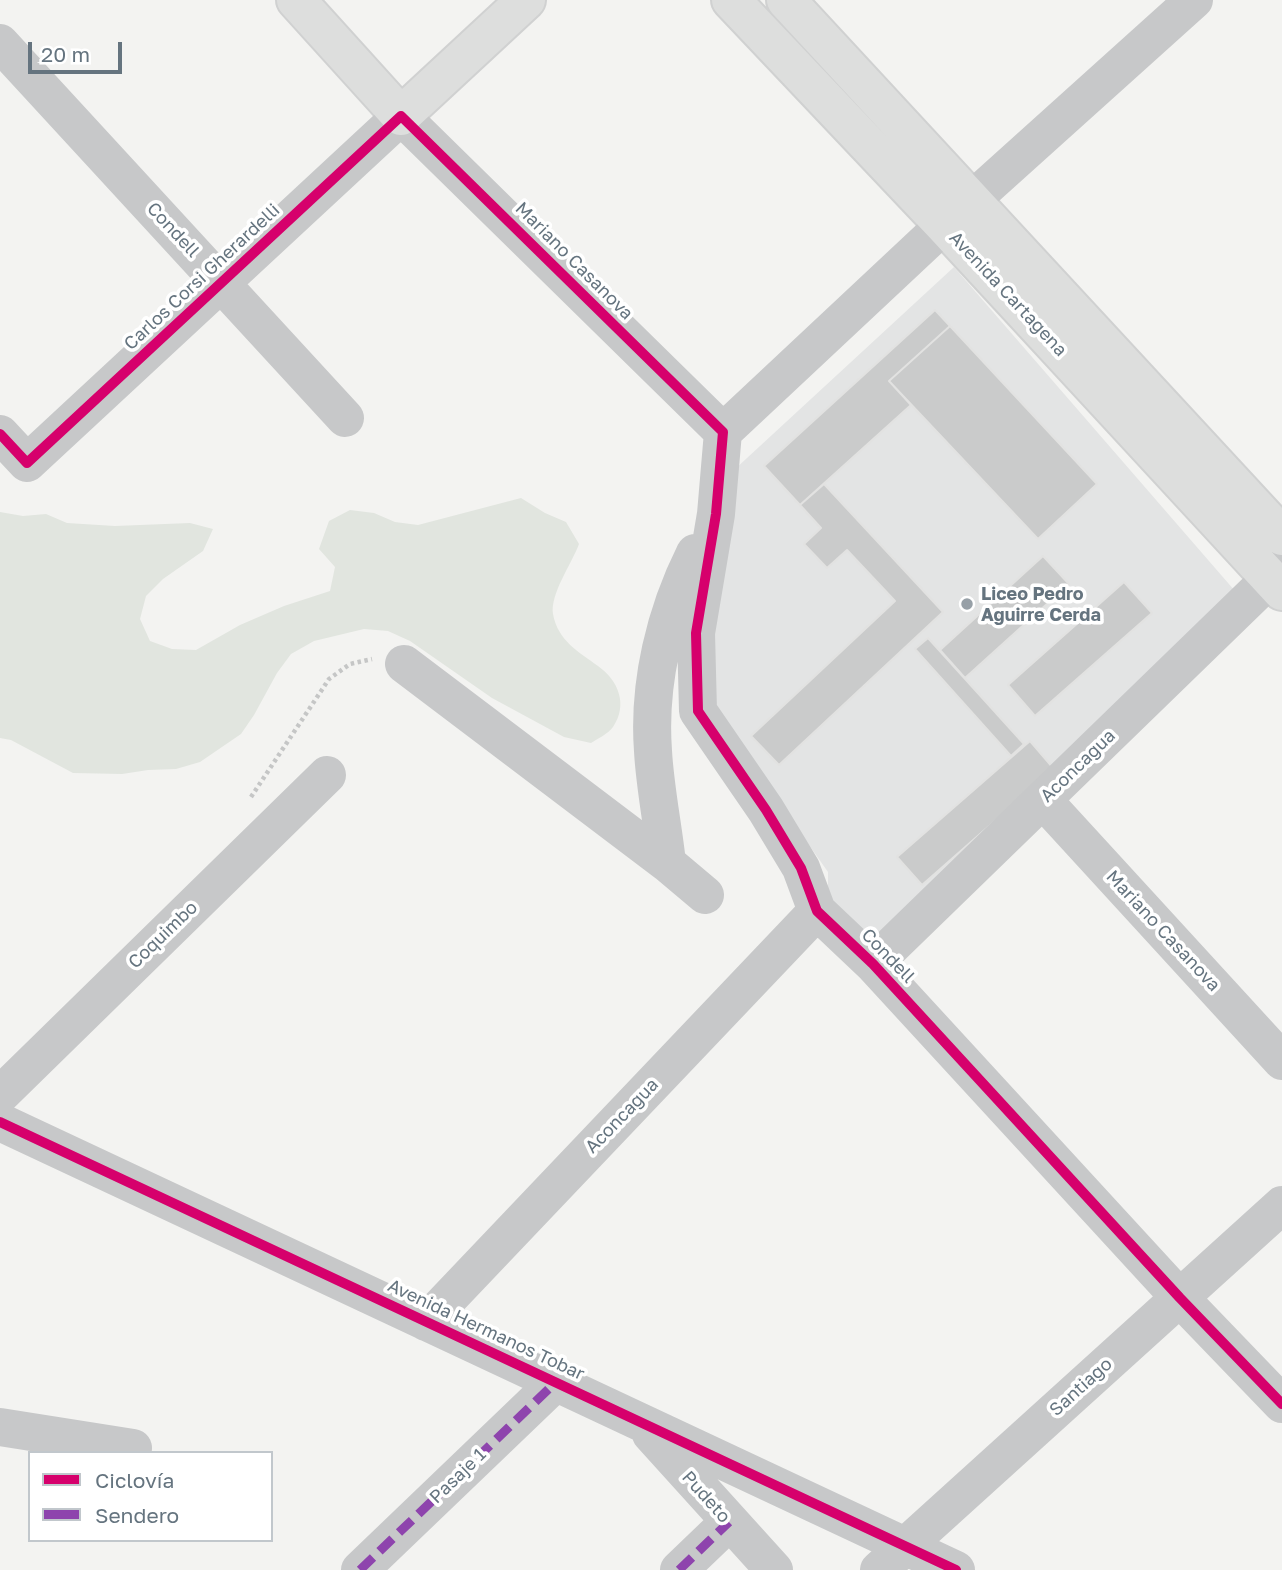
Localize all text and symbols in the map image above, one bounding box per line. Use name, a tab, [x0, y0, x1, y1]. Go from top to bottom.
scale bar	[32, 28, 126, 72]
text: 20 m	[41, 41, 90, 67]
street label: Condell	[142, 198, 204, 262]
street label: Mariano Casanova	[511, 198, 637, 324]
street label: Carlos Corsi Gherardelli	[120, 199, 284, 355]
street label: Avenida Cartagena	[945, 227, 1071, 361]
place label: Liceo Pedro Aguirre Cerda	[981, 583, 1101, 626]
marker: Liceo Pedro Aguirre Cerda	[959, 596, 975, 612]
street label: Aconcagua	[1036, 725, 1120, 807]
street label: Mariano Casanova	[1101, 866, 1225, 996]
street label: Coquimbo	[124, 897, 202, 973]
street label: Condell	[857, 924, 919, 988]
street label: Aconcagua	[581, 1074, 663, 1158]
street label: Avenida Hermanos Tobar	[384, 1275, 588, 1385]
street label: Santiago	[1045, 1353, 1117, 1421]
street label: Pasaje 1	[425, 1444, 491, 1508]
legend	[28, 1451, 273, 1542]
text: Ciclovía	[95, 1467, 174, 1493]
street label: Pudeto	[677, 1467, 735, 1527]
text: Sendero	[95, 1502, 179, 1528]

